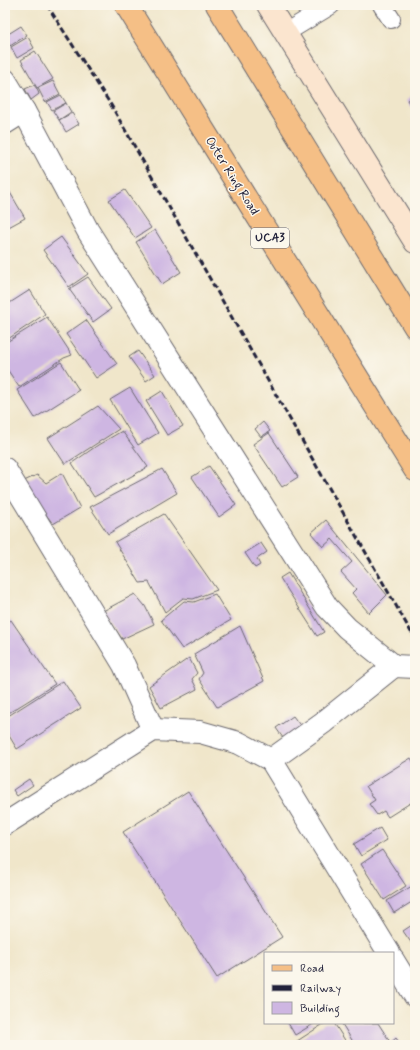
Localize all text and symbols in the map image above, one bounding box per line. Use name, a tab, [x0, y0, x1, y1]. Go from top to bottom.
street label: Outer Ring Road	[199, 134, 263, 220]
road number: UCA3	[251, 228, 289, 248]
legend	[264, 952, 394, 1024]
text: Road	[300, 961, 324, 977]
text: Railway	[300, 981, 342, 997]
text: Building	[300, 1001, 340, 1018]

